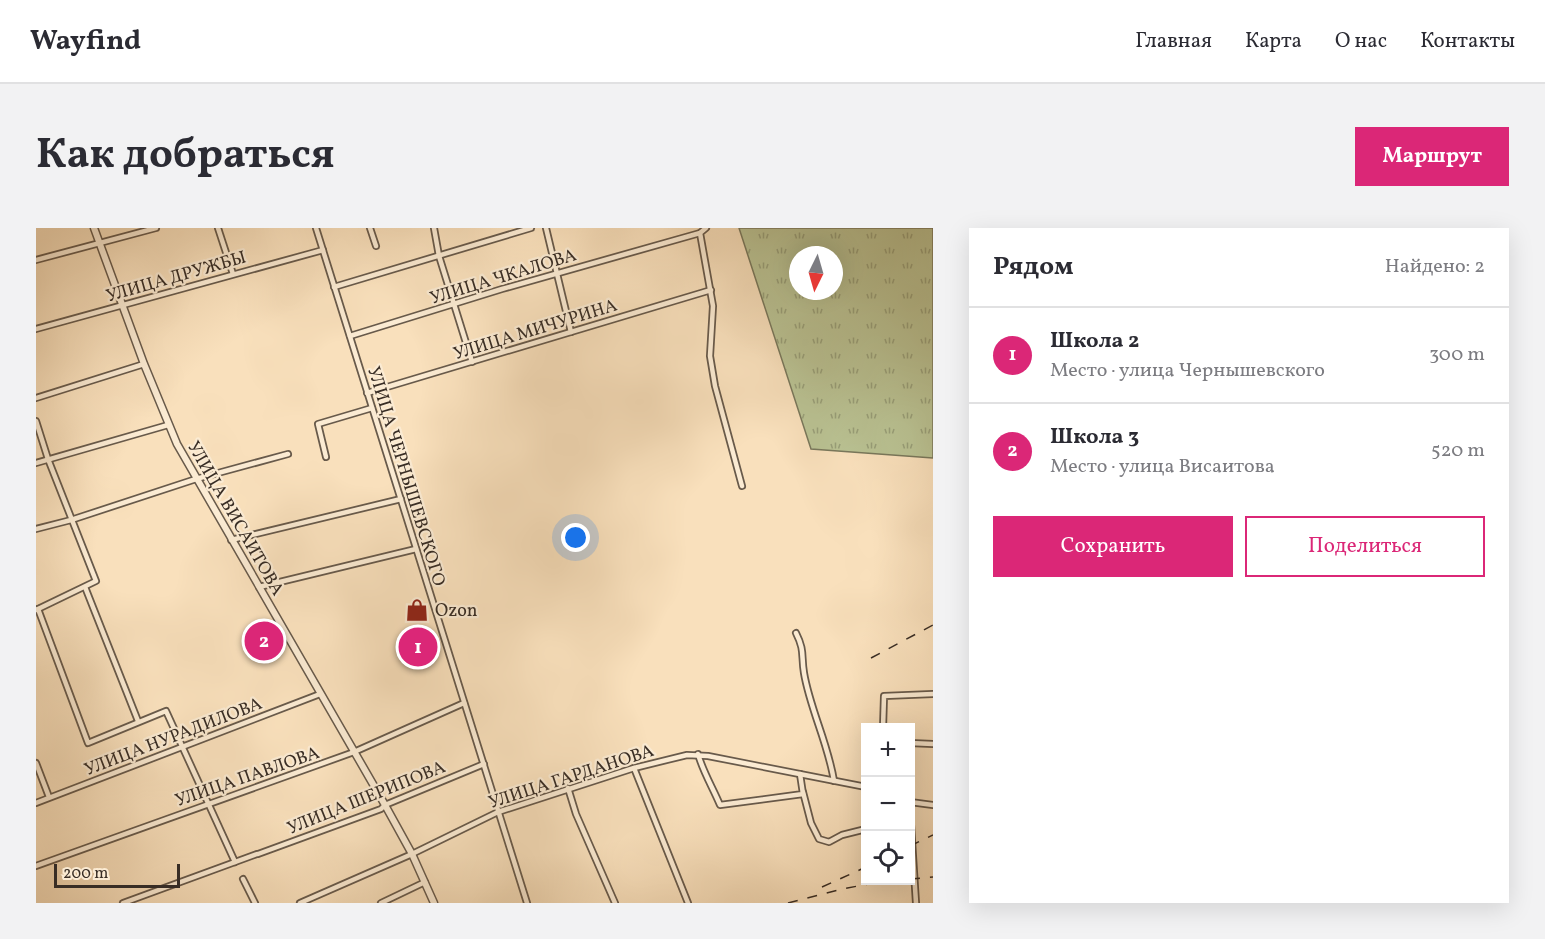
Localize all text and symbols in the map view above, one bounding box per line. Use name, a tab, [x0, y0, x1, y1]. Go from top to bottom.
text: Wayfind	[30, 22, 141, 61]
text: Главная	[1135, 27, 1212, 56]
text: Карта	[1245, 27, 1302, 56]
text: О нас	[1335, 27, 1387, 56]
text: Контакты	[1420, 27, 1515, 56]
text: Как добраться	[36, 127, 335, 186]
button: Маршрут	[1355, 127, 1509, 186]
street label: УЛИЦА ЧКАЛОВА	[427, 243, 580, 312]
street label: УЛИЦА ДРУЖБЫ	[103, 245, 250, 309]
north arrow	[789, 246, 843, 300]
text: Рядом	[993, 249, 1073, 285]
text: Найдено: 2	[1385, 253, 1485, 281]
street label: УЛИЦА МИЧУРИНА	[451, 294, 621, 367]
text: Школа 2	[1050, 326, 1139, 357]
text: 1	[1008, 341, 1017, 369]
text: 300 m	[1429, 341, 1485, 369]
text: Место · улица Чернышевского	[1050, 357, 1325, 385]
street label: УЛИЦА ЧЕРНЫШЕВСКОГО	[360, 364, 451, 589]
text: Школа 3	[1050, 422, 1139, 453]
street label: УЛИЦА ВИСАИТОВА	[180, 437, 289, 601]
text: 2	[1007, 437, 1018, 465]
text: 520 m	[1431, 437, 1485, 465]
text: Место · улица Висаитова	[1050, 453, 1275, 481]
button: Сохранить	[993, 516, 1233, 577]
button: Поделиться	[1245, 516, 1485, 577]
your location	[561, 523, 590, 552]
shop icon: Ozon	[404, 597, 430, 623]
place label: Ozon	[435, 599, 478, 624]
pin: 2	[244, 618, 284, 664]
pin: 1	[398, 624, 437, 670]
street label: УЛИЦА НУРАДИЛОВА	[81, 692, 266, 783]
map controls	[861, 723, 915, 885]
button: +	[861, 723, 915, 777]
street label: УЛИЦА ГАРДАНОВА	[486, 739, 658, 816]
street label: УЛИЦА ПАВЛОВА	[172, 741, 323, 814]
street label: УЛИЦА ШЕРИПОВА	[284, 755, 450, 842]
button: −	[861, 777, 915, 831]
button: locate	[861, 831, 915, 885]
scale bar	[54, 861, 180, 888]
text: 200 m	[63, 863, 108, 885]

